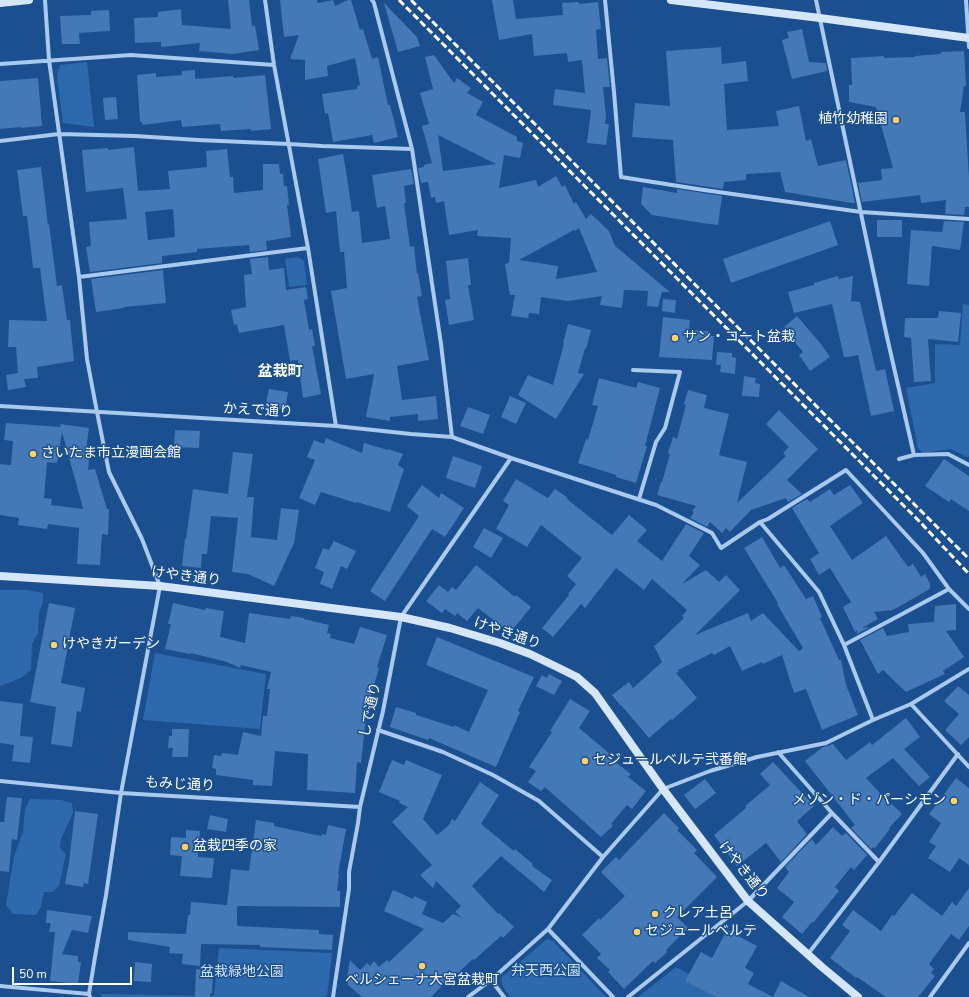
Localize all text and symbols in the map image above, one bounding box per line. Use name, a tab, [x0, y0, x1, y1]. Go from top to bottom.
place label: 植竹幼稚園	[818, 112, 888, 128]
marker: 植竹幼稚園	[891, 115, 901, 125]
place label: サン・コート盆栽	[683, 330, 795, 346]
marker: サン・コート盆栽	[670, 333, 680, 343]
district label: 盆栽町	[258, 363, 302, 381]
street label: かえで通り	[223, 401, 293, 421]
place label: さいたま市立漫画会館	[41, 446, 181, 462]
marker: さいたま市立漫画会館	[28, 449, 38, 459]
street label: けやき通り	[150, 564, 222, 590]
street label: けやき通り	[471, 615, 543, 653]
place label: けやきガーデン	[62, 637, 160, 653]
marker: けやきガーデン	[49, 640, 59, 650]
street label: しで通り	[357, 681, 385, 739]
place label: セジュールベルテ弐番館	[593, 753, 747, 769]
marker: セジュールベルテ弐番館	[580, 756, 590, 766]
street label: もみじ通り	[145, 775, 215, 795]
place label: メゾン・ド・パーシモン	[792, 793, 946, 809]
marker: メゾン・ド・パーシモン	[949, 796, 959, 806]
place label: 盆栽四季の家	[193, 839, 277, 855]
street label: けやき通り	[714, 839, 772, 903]
marker: 盆栽四季の家	[180, 842, 190, 852]
place label: クレア土呂	[663, 906, 733, 922]
marker: クレア土呂	[650, 909, 660, 919]
place label: セジュールベルテ	[645, 924, 757, 940]
marker: セジュールベルテ	[632, 927, 642, 937]
scale bar	[14, 959, 134, 985]
marker: ベルシェーナ大宮盆栽町	[417, 961, 427, 971]
park label: 弁天西公園	[511, 964, 581, 980]
park label: 盆栽緑地公園	[200, 965, 284, 981]
text: 50 m	[19, 966, 47, 982]
place label: ベルシェーナ大宮盆栽町	[345, 973, 499, 989]

